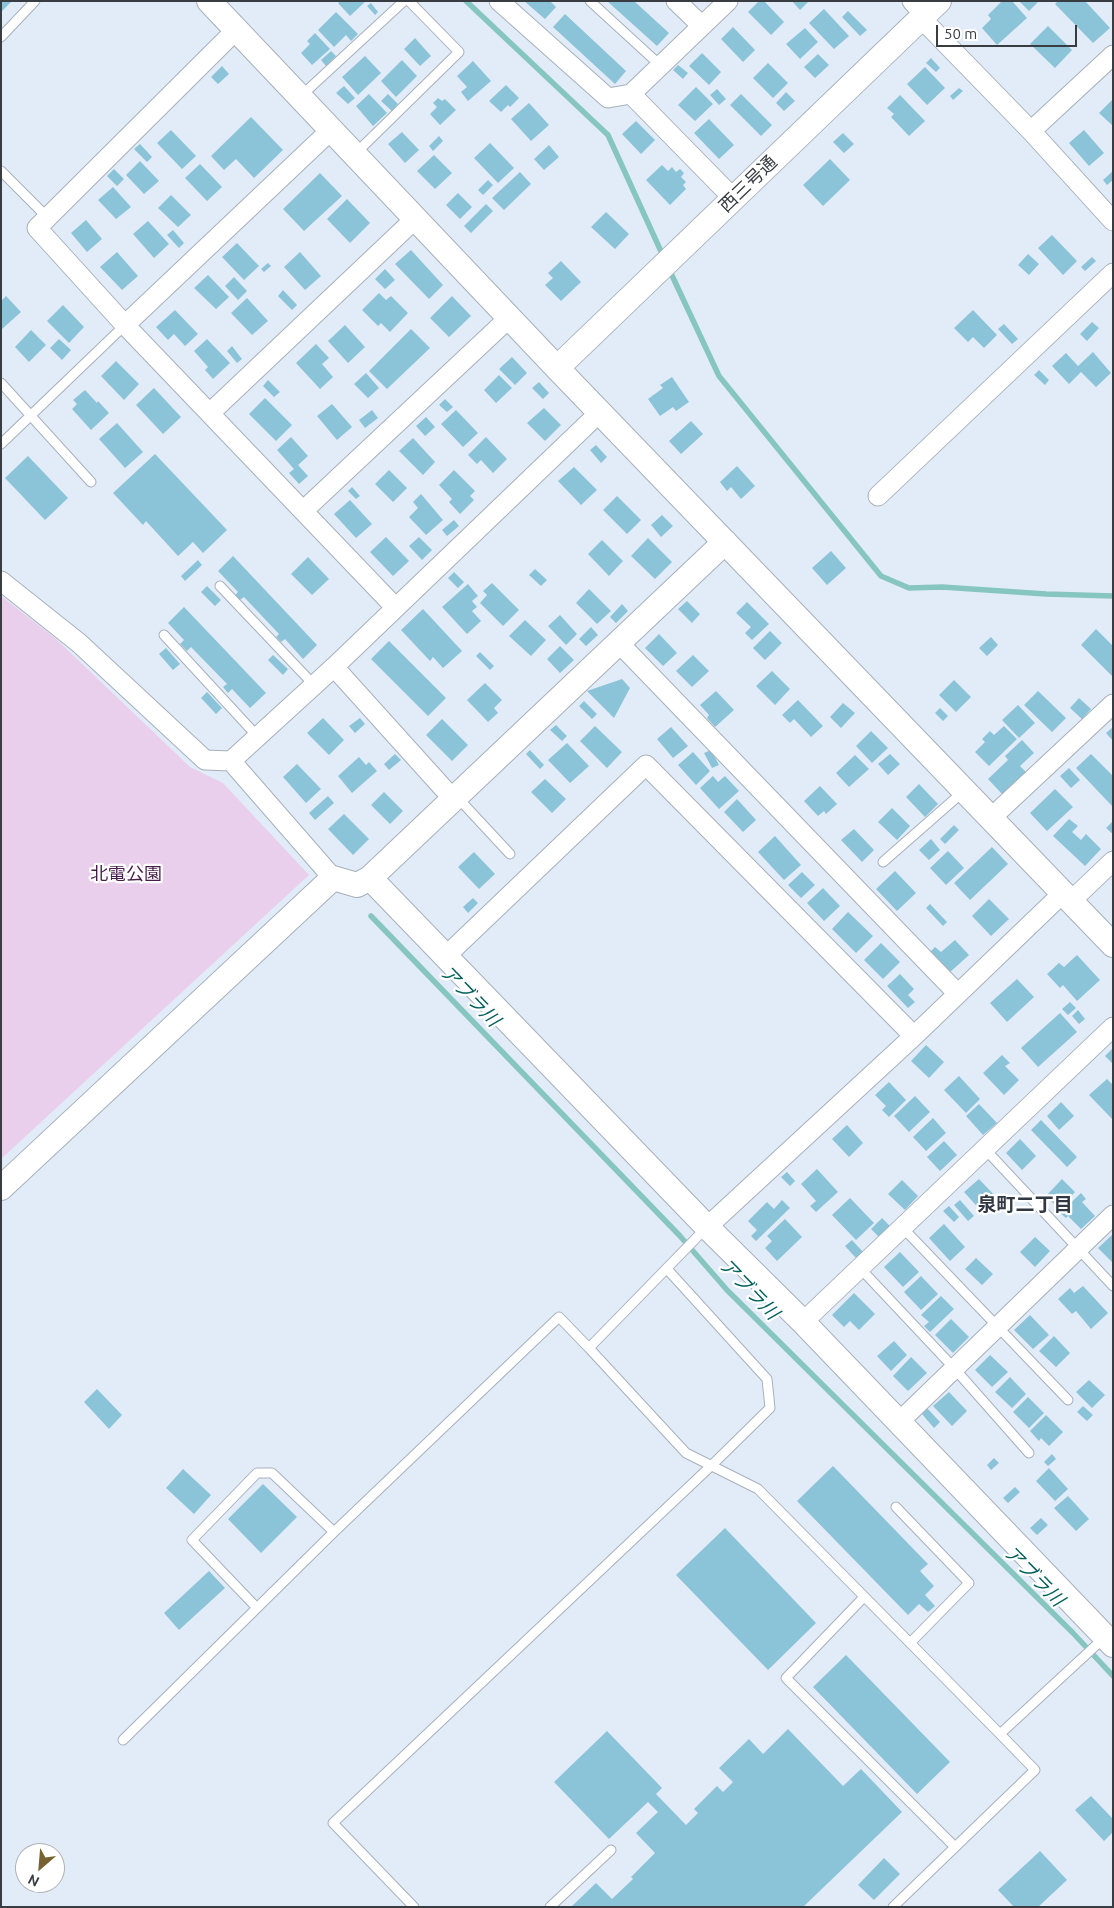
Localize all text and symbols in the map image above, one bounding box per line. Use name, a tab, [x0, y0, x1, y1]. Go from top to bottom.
scale bar	[939, 15, 1080, 47]
text: 50 m	[944, 25, 977, 42]
street label: 西三号通	[715, 151, 781, 217]
park label: 北電公園	[90, 863, 162, 885]
water label: アブラ川	[435, 961, 505, 1031]
district label: 泉町二丁目	[978, 1194, 1072, 1216]
water label: アブラ川	[714, 1254, 784, 1324]
water label: アブラ川	[999, 1541, 1069, 1611]
north arrow	[15, 1843, 65, 1893]
text: N	[25, 1871, 42, 1890]

